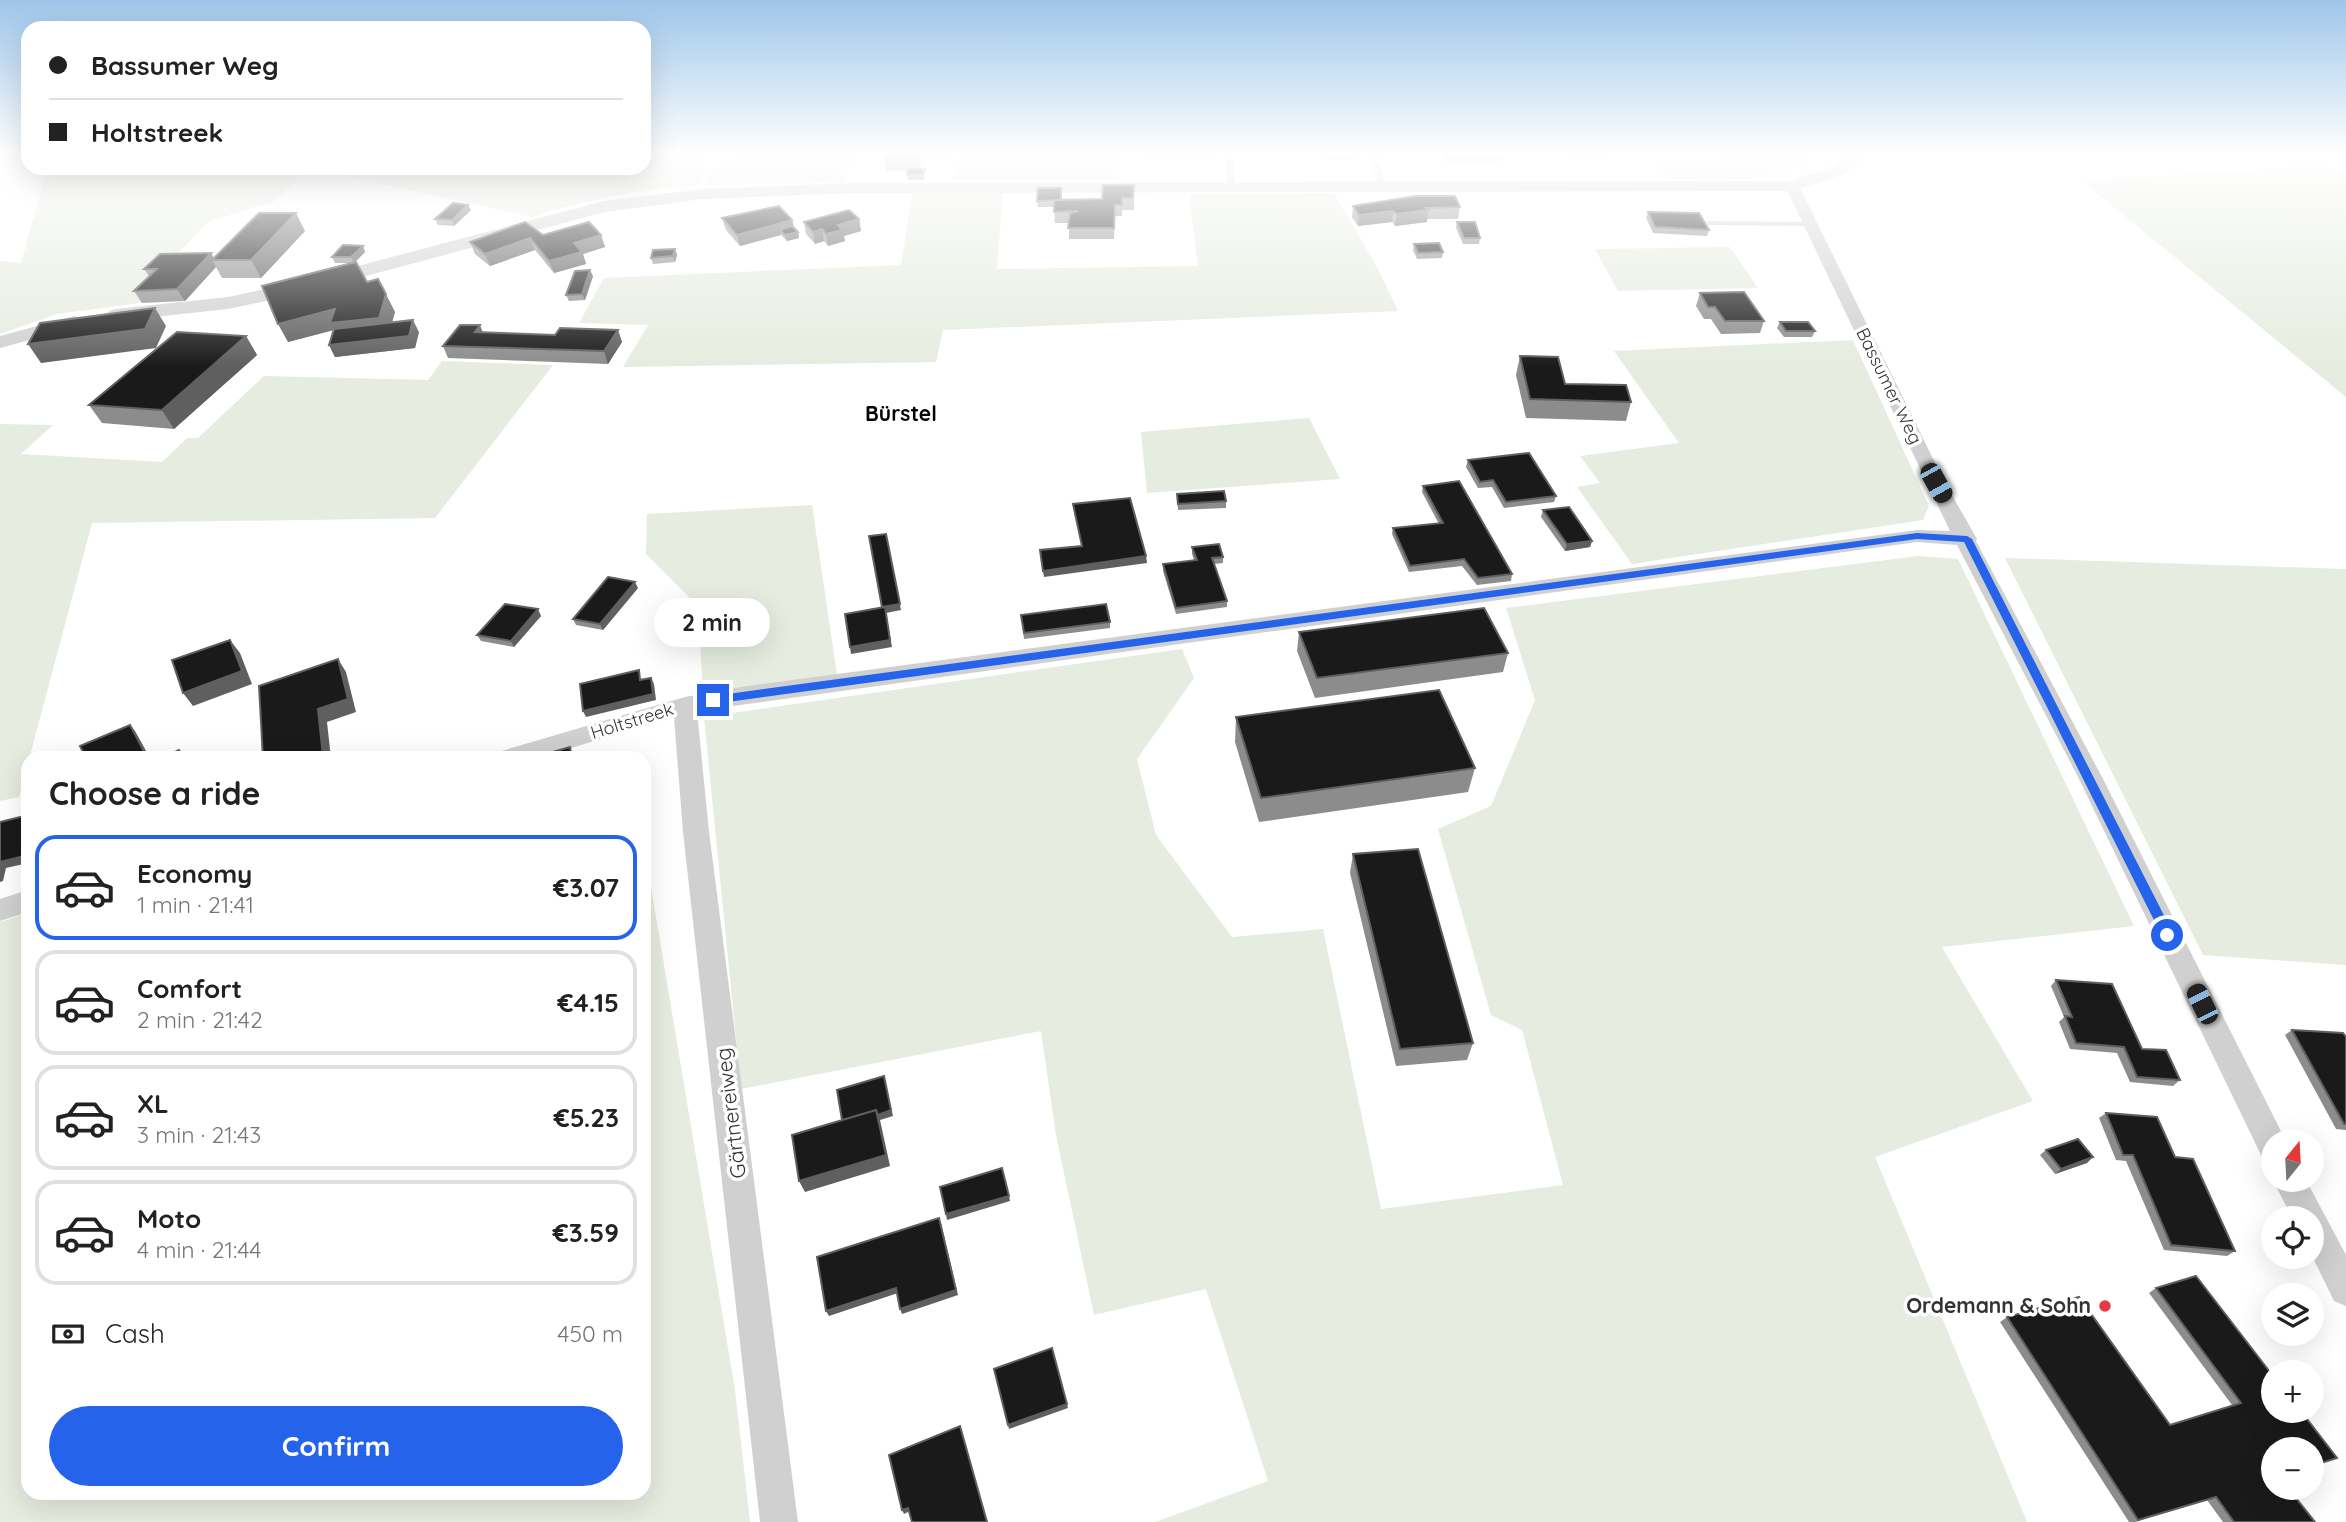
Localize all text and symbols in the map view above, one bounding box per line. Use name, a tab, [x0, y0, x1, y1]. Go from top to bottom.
text: Bassumer Weg	[91, 49, 279, 82]
text: Holtstreek	[91, 116, 223, 149]
street label: Bassumer Weg	[1851, 324, 1928, 448]
district label: Bürstel	[865, 400, 937, 426]
car	[1917, 460, 1956, 506]
callout: 2 min	[655, 598, 771, 648]
text: 2 min	[682, 608, 742, 637]
route end	[697, 684, 729, 716]
street label: Holtstreek	[588, 697, 676, 744]
text: Choose a ride	[49, 773, 261, 813]
icon: car	[53, 856, 116, 919]
text: Economy	[137, 857, 252, 890]
text: €3.07	[553, 871, 619, 904]
text: 1 min · 21:41	[137, 890, 254, 919]
route start	[2151, 919, 2183, 951]
icon: car	[53, 971, 116, 1034]
text: Comfort	[137, 972, 242, 1005]
car	[2184, 981, 2221, 1027]
text: €4.15	[557, 986, 619, 1019]
text: 2 min · 21:42	[137, 1005, 263, 1034]
street label: Gärtnereiweg	[709, 1046, 751, 1180]
icon: car	[53, 1086, 116, 1149]
text: XL	[137, 1087, 169, 1120]
text: €5.23	[554, 1101, 619, 1134]
text: 3 min · 21:43	[137, 1120, 261, 1149]
north arrow	[2261, 1129, 2324, 1192]
map controls	[2261, 1129, 2324, 1500]
icon: car	[53, 1201, 116, 1264]
text: Moto	[137, 1202, 201, 1235]
button: locate	[2261, 1206, 2324, 1269]
text: €3.59	[553, 1216, 619, 1249]
text: 4 min · 21:44	[137, 1235, 261, 1264]
button: layers	[2261, 1283, 2324, 1346]
place label: Ordemann & Sohn	[1906, 1292, 2091, 1318]
marker: Ordemann & Sohn	[2097, 1298, 2113, 1314]
icon: cash	[49, 1315, 87, 1353]
text: Cash	[105, 1317, 165, 1350]
text: 450 m	[557, 1319, 623, 1348]
button: +	[2261, 1360, 2324, 1423]
button: Confirm	[49, 1406, 623, 1486]
button: −	[2261, 1437, 2324, 1500]

